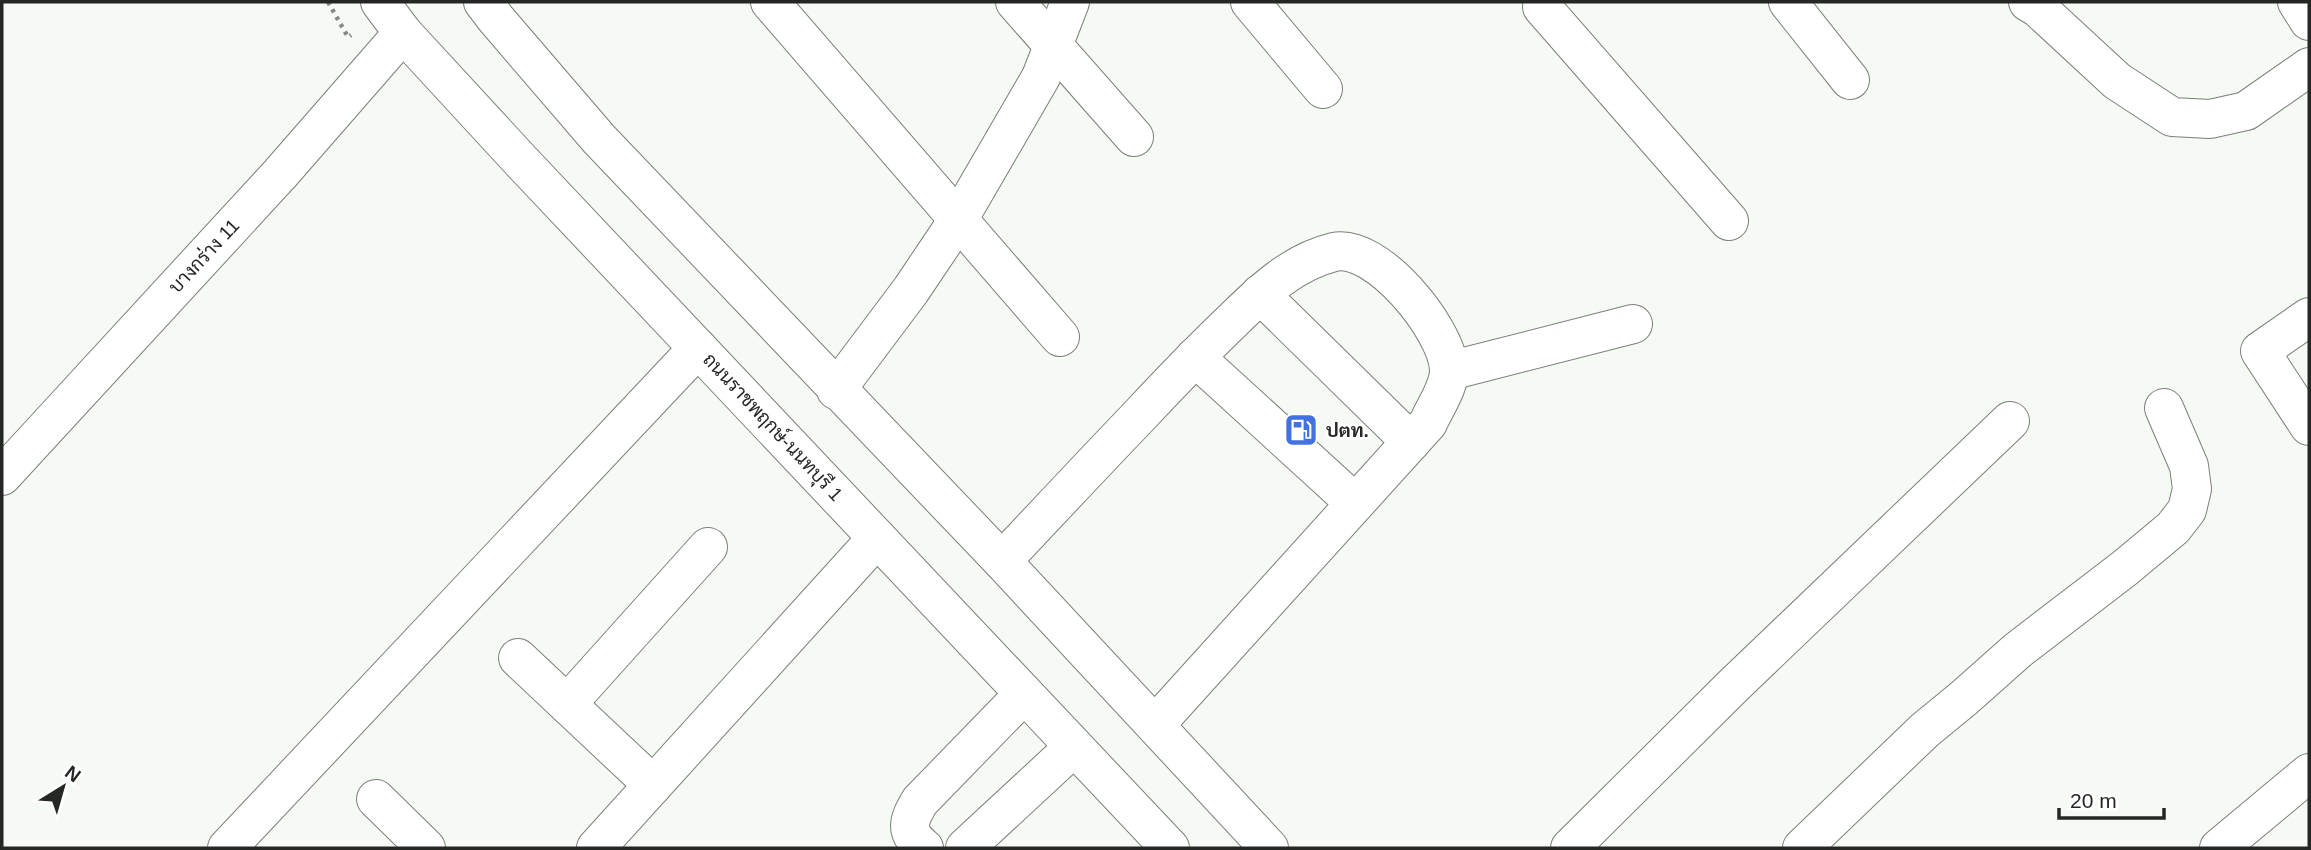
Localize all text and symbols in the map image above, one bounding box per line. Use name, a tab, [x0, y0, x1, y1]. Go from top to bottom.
street label: บางกร่าง 11	[164, 214, 243, 297]
street label: ถนนราชพฤกษ์-นนทบุรี 1	[698, 348, 848, 506]
fuel station icon: ปตท.	[1282, 411, 1320, 449]
place label: ปตท.	[1326, 420, 1369, 441]
north arrow	[28, 752, 98, 822]
text: N	[61, 761, 85, 786]
scale bar	[2059, 776, 2164, 820]
text: 20 m	[2070, 789, 2117, 812]

